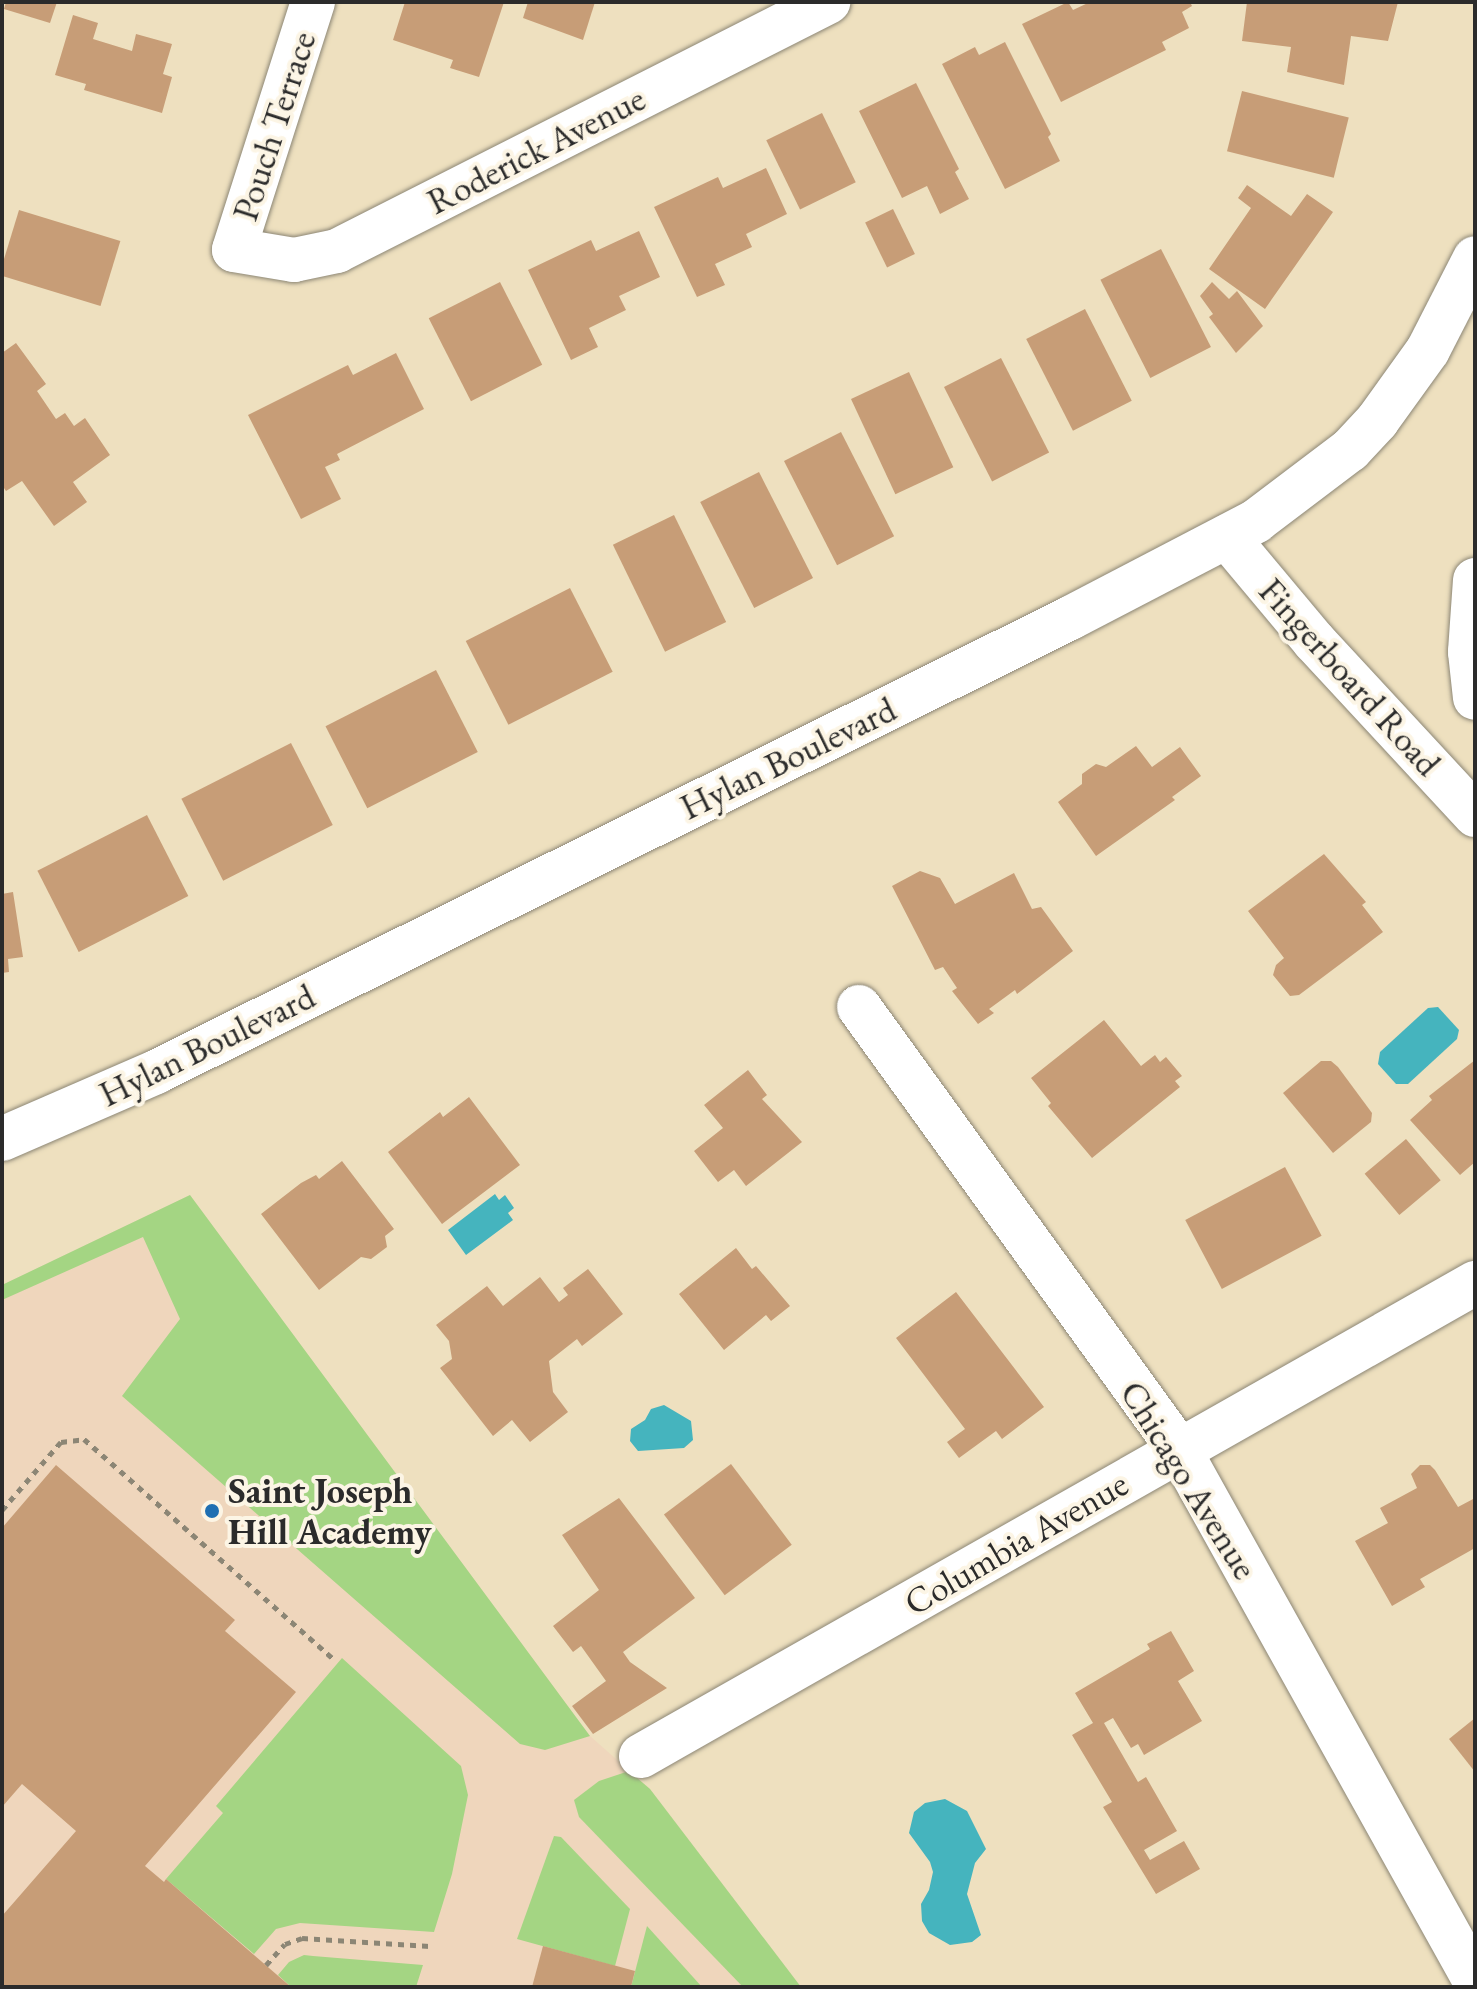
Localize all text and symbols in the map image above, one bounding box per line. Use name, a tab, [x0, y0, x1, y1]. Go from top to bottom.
street label: Pouch Terrace	[223, 26, 325, 226]
street label: Roderick Avenue	[420, 77, 652, 223]
street label: Fingerboard Road	[1250, 569, 1450, 785]
street label: Hylan Boulevard	[673, 687, 903, 829]
street label: Hylan Boulevard	[92, 974, 322, 1116]
street label: Chicago Avenue	[1111, 1373, 1267, 1587]
street label: Columbia Avenue	[897, 1462, 1135, 1624]
place label: Saint Joseph Hill Academy	[228, 1468, 432, 1553]
marker: Saint Joseph Hill Academy	[203, 1502, 221, 1520]

